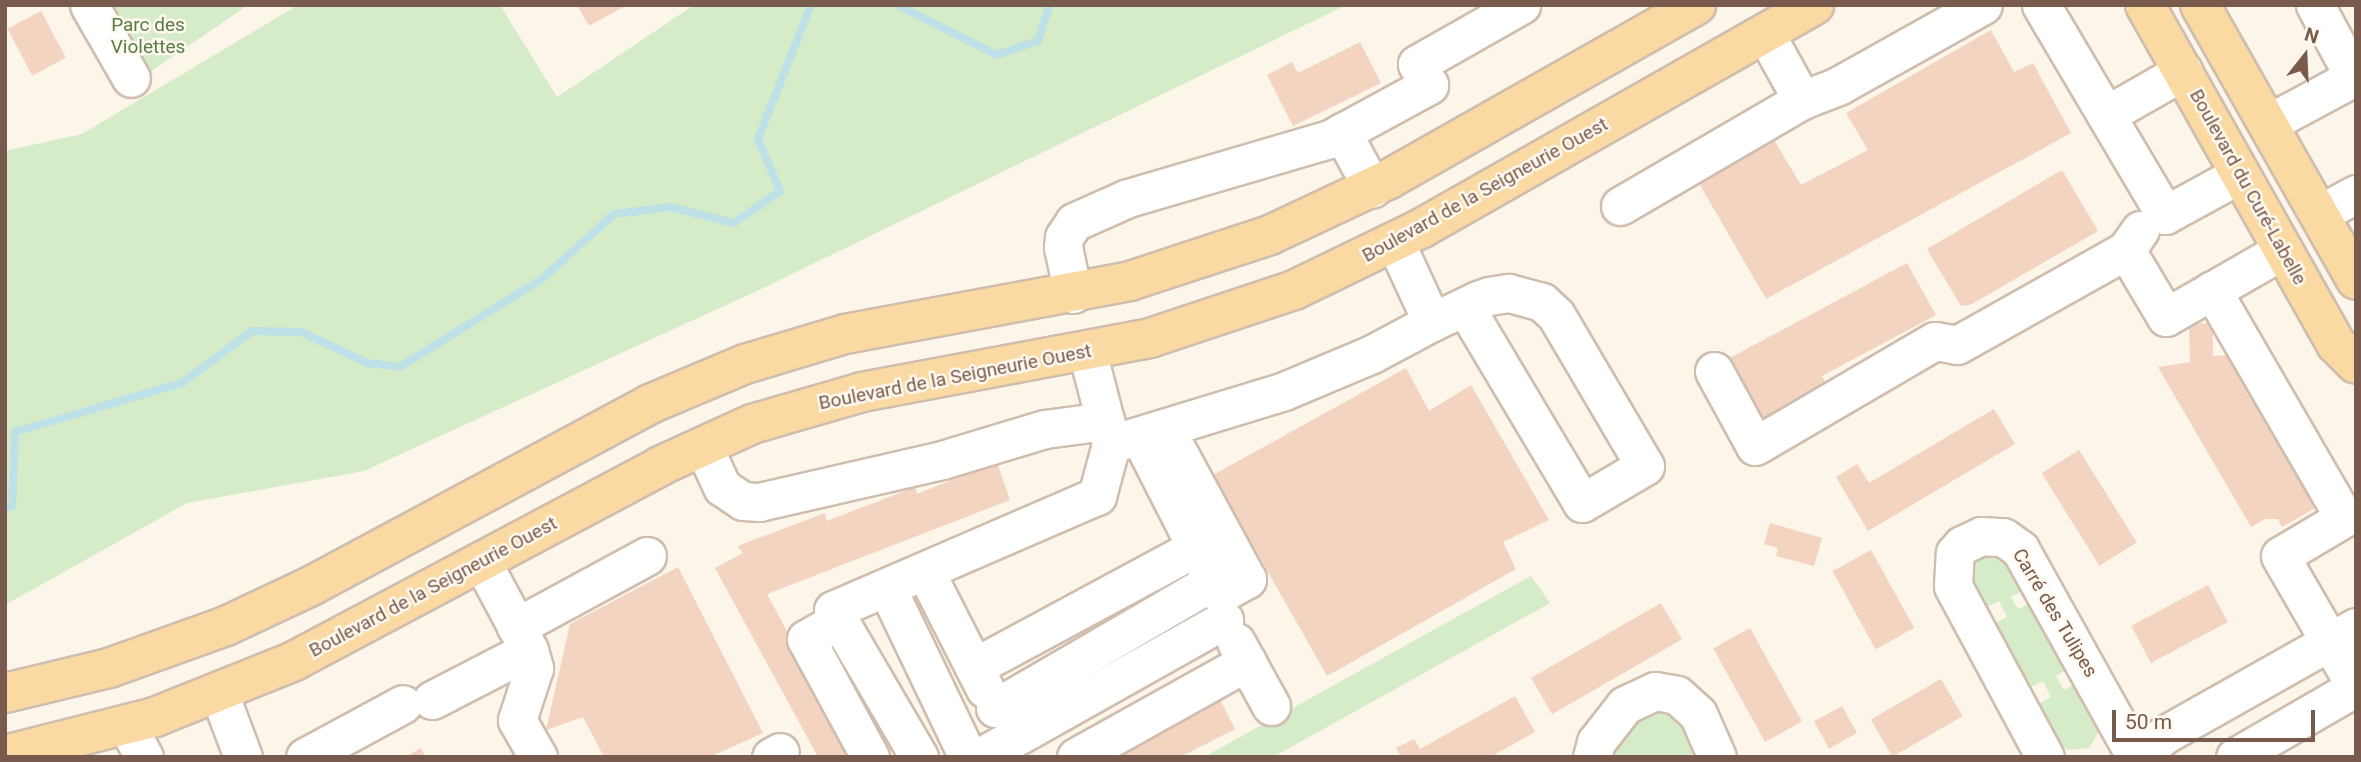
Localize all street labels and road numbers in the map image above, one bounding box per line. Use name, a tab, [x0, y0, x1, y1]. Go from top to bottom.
street label: Boulevard du Curé-Labelle	[2185, 85, 2311, 289]
street label: Boulevard de la Seigneurie Ouest	[1358, 113, 1612, 267]
street label: Boulevard de la Seigneurie Ouest	[817, 339, 1093, 415]
street label: Boulevard de la Seigneurie Ouest	[305, 512, 561, 662]
street label: Carré des Tulipes	[2008, 544, 2102, 682]

